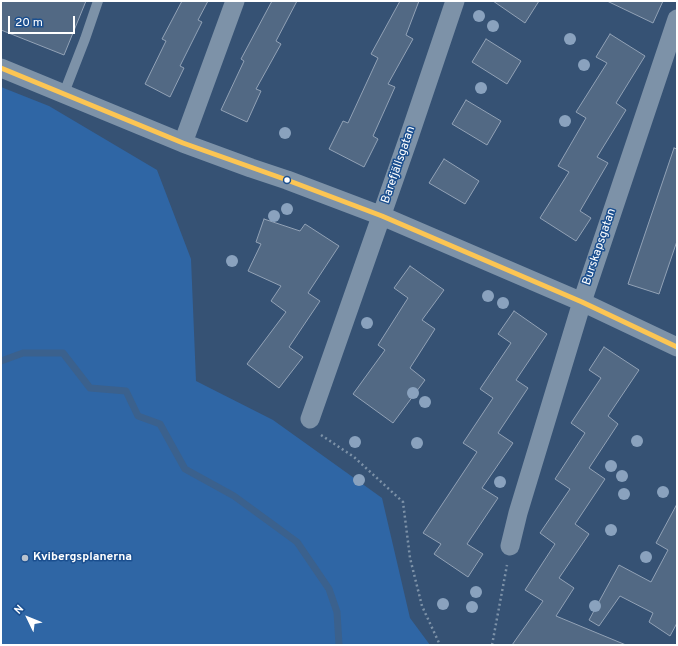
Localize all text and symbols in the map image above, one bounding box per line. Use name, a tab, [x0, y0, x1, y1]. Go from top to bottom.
scale bar	[10, 8, 77, 34]
text: 20 m	[15, 15, 43, 31]
street label: Barefjällsgatan	[379, 124, 419, 206]
unlabelled marker	[282, 175, 292, 185]
street label: Burskapsgatan	[580, 207, 620, 287]
place label: Kvibergsplanerna	[33, 551, 132, 565]
marker: Kvibergsplanerna	[20, 553, 30, 563]
north arrow	[8, 598, 48, 638]
text: N	[11, 602, 27, 617]

